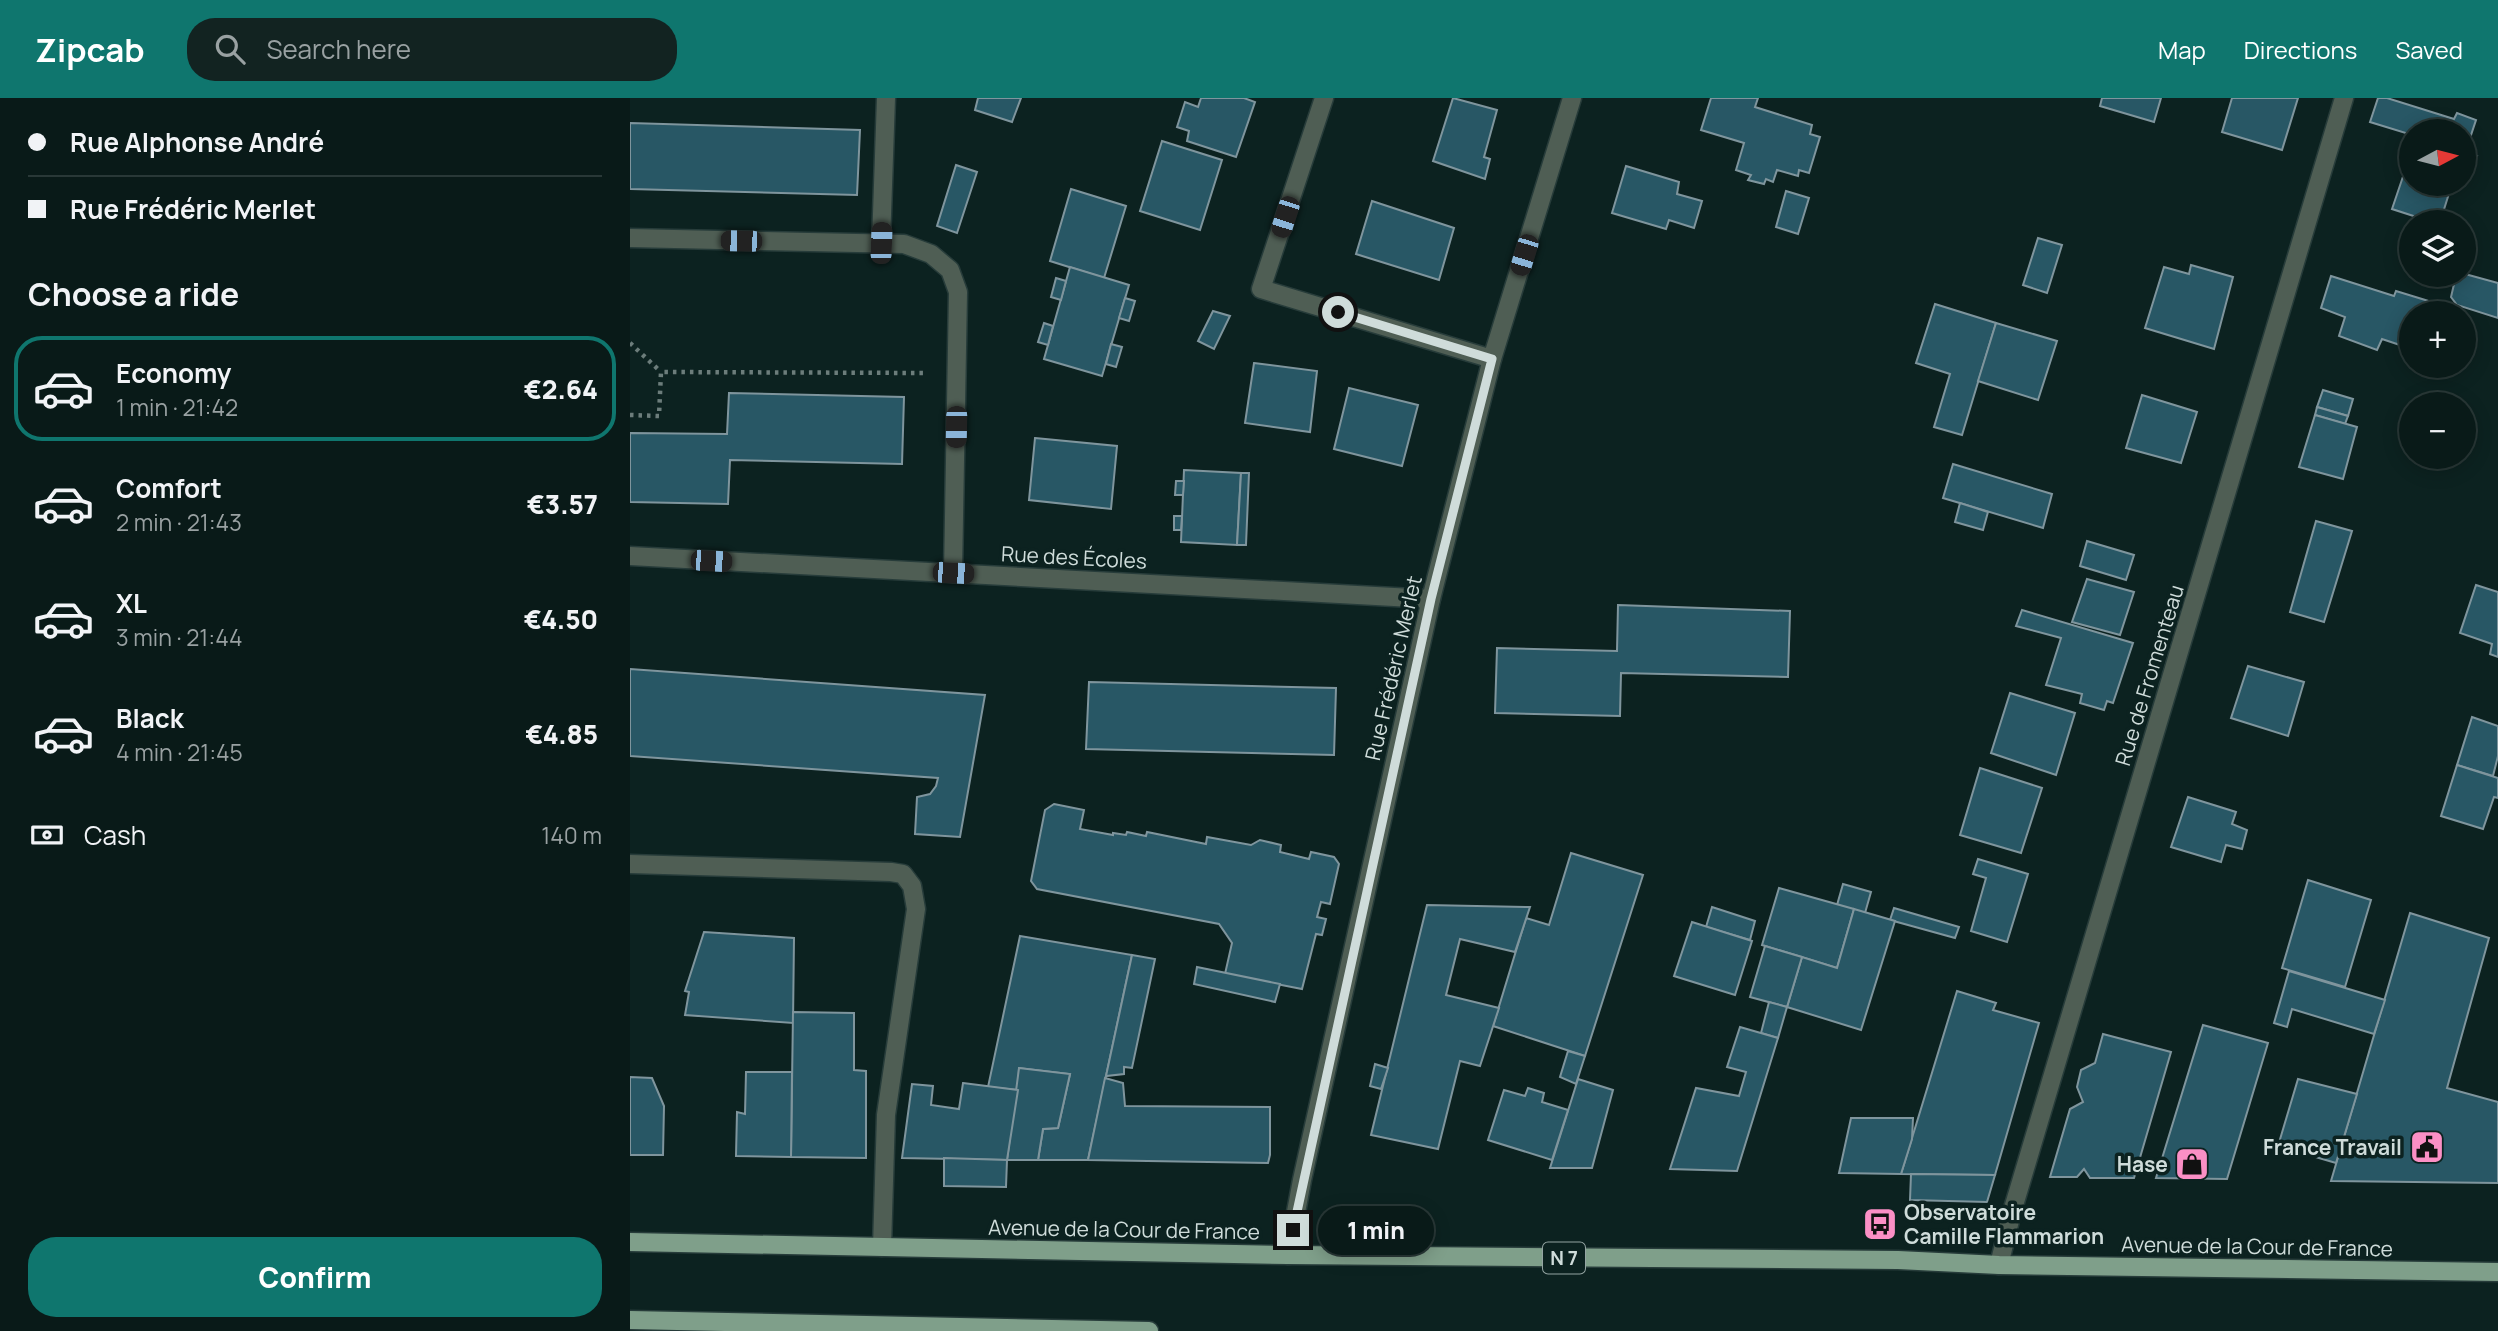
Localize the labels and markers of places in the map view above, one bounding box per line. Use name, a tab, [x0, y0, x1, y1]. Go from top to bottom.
public building icon: France Travail	[2408, 1128, 2446, 1166]
place label: France Travail	[2263, 1133, 2402, 1161]
shop icon: Hase	[2173, 1145, 2211, 1183]
place label: Hase	[2117, 1150, 2168, 1178]
place label: Observatoire Camille Flammarion	[1904, 1198, 2104, 1250]
bus stop icon: Observatoire Camille Flammarion	[1861, 1205, 1899, 1243]

